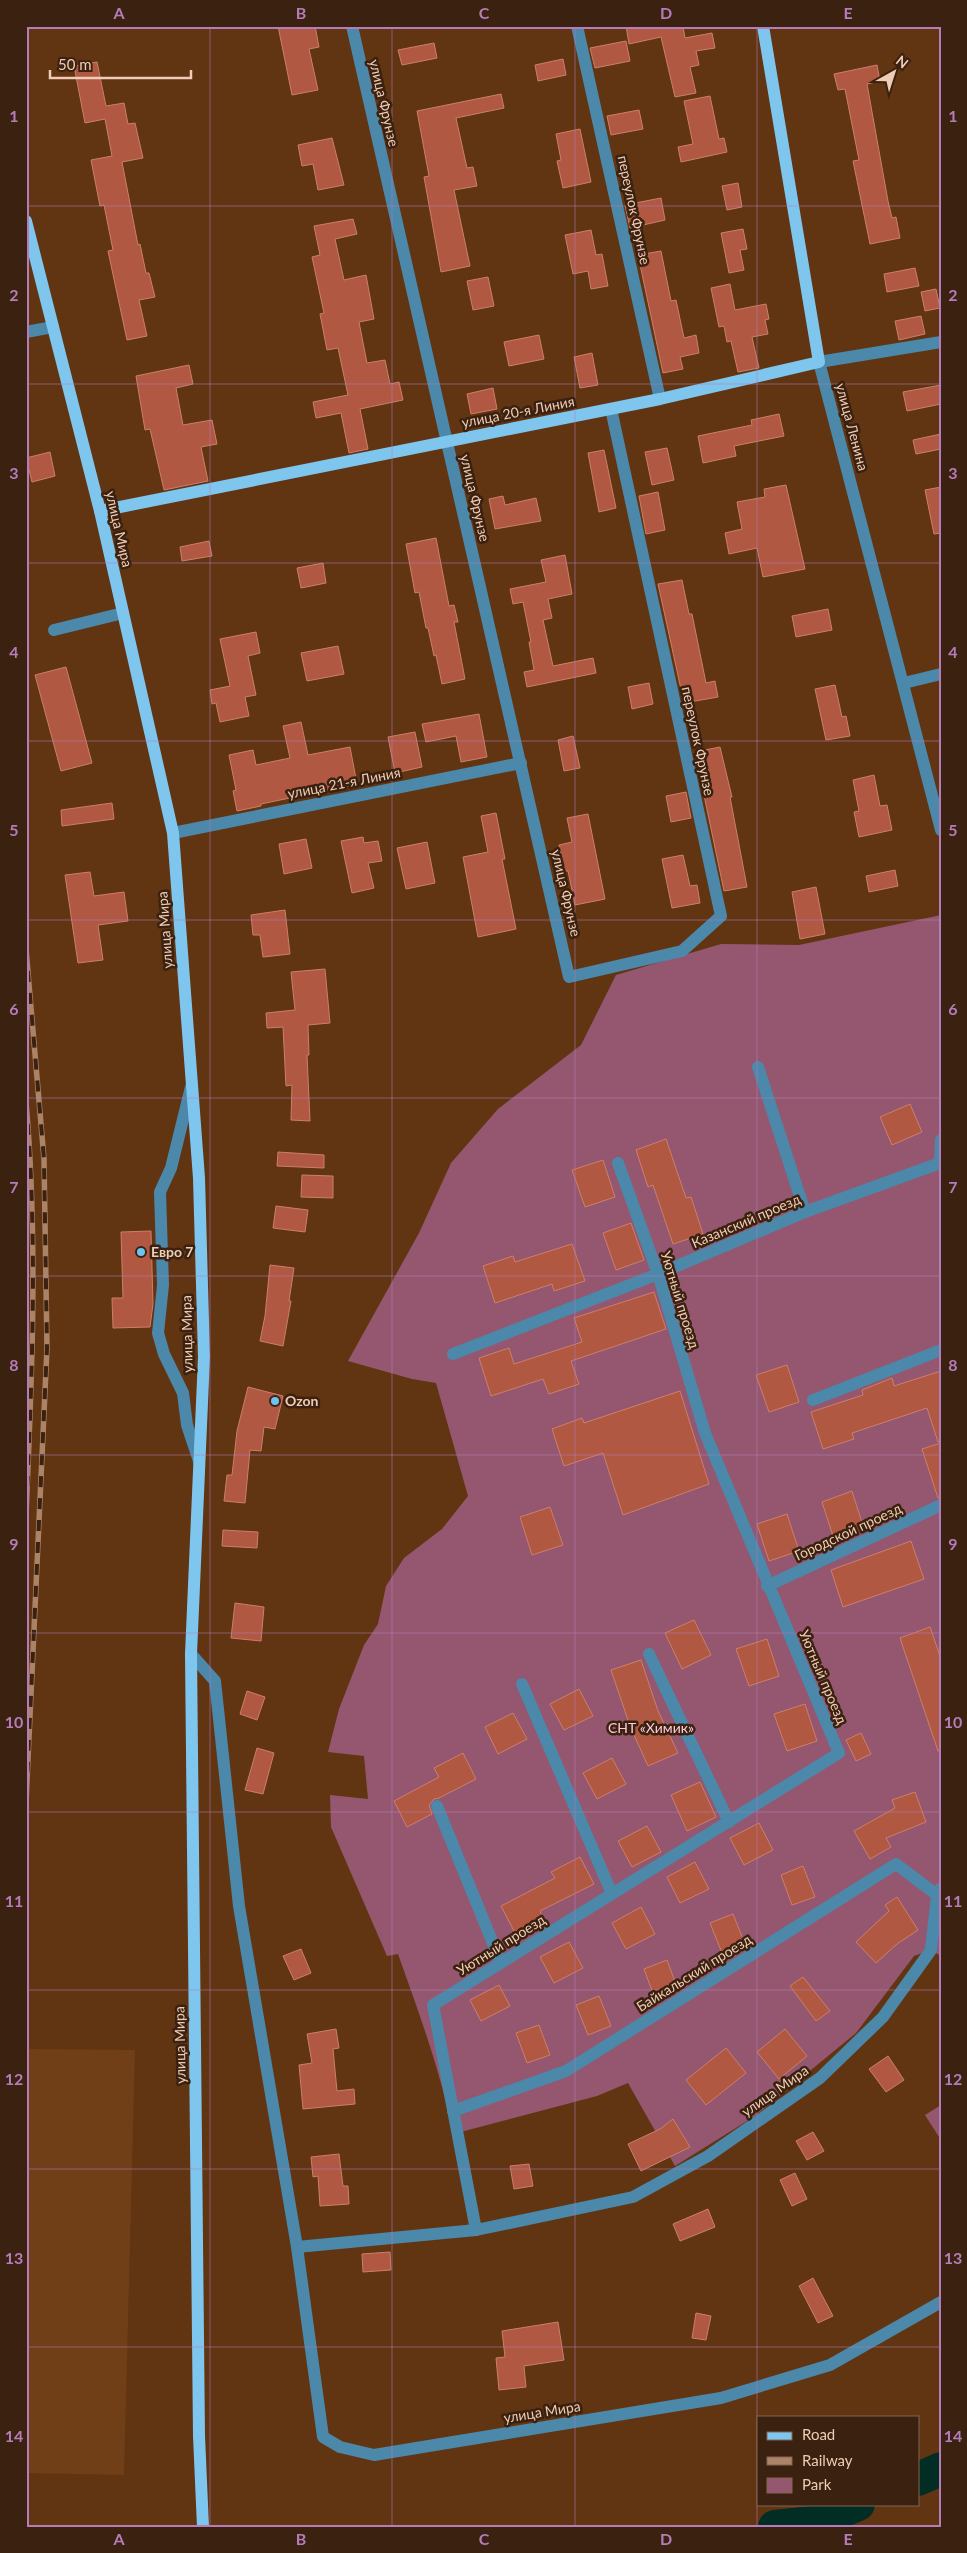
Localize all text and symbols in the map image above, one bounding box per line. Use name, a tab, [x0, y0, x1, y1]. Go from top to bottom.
text: A	[112, 3, 125, 22]
text: B	[296, 3, 306, 22]
text: C	[479, 3, 490, 22]
text: D	[660, 3, 672, 22]
text: E	[843, 3, 853, 22]
scale bar	[50, 48, 191, 80]
north arrow	[870, 48, 920, 98]
text: N	[893, 52, 912, 72]
text: 50 m	[58, 55, 92, 73]
street label: улица Фрунзе	[366, 58, 403, 148]
text: 1	[9, 106, 19, 125]
text: 1	[948, 106, 958, 125]
street label: переулок Фрунзе	[615, 154, 654, 266]
text: 2	[9, 285, 19, 304]
text: 2	[948, 285, 958, 304]
street label: улица Ленина	[833, 381, 872, 473]
street label: улица 20-я Линия	[460, 392, 576, 431]
street label: улица Фрунзе	[457, 453, 494, 543]
text: 3	[9, 463, 19, 482]
text: 3	[948, 463, 958, 482]
street label: улица Мира	[102, 489, 137, 569]
text: 4	[9, 642, 19, 661]
text: 4	[948, 642, 958, 661]
street label: переулок Фрунзе	[679, 685, 718, 797]
street label: улица 21-я Линия	[286, 763, 402, 802]
text: 5	[9, 820, 19, 839]
text: 5	[948, 820, 958, 839]
street label: улица Фрунзе	[548, 848, 585, 938]
street label: улица Мира	[153, 891, 176, 969]
text: 6	[9, 999, 19, 1018]
text: 6	[948, 999, 958, 1018]
text: 7	[9, 1177, 19, 1196]
text: 7	[948, 1177, 958, 1196]
street label: Казанский проезд	[689, 1190, 803, 1251]
place label: Евро 7	[151, 1243, 193, 1260]
marker: Евро 7	[135, 1246, 147, 1258]
street label: Уютный проезд	[658, 1249, 703, 1351]
street label: улица Мира	[177, 1295, 196, 1373]
text: 8	[9, 1355, 19, 1374]
text: 8	[948, 1355, 958, 1374]
place label: Ozon	[285, 1392, 319, 1409]
marker: Ozon	[269, 1395, 281, 1407]
street label: Городской проезд	[792, 1499, 904, 1564]
text: 9	[9, 1534, 19, 1553]
text: 9	[948, 1534, 958, 1553]
street label: Уютный проезд	[796, 1627, 851, 1727]
text: 10	[5, 1712, 23, 1731]
text: 10	[944, 1712, 962, 1731]
park label: СНТ «Химик»	[608, 1719, 694, 1736]
text: 11	[5, 1891, 23, 1910]
text: 11	[944, 1891, 962, 1910]
street label: Уютный проезд	[453, 1910, 548, 1979]
street label: Байкальский проезд	[633, 1930, 755, 2015]
street label: улица Мира	[170, 2006, 189, 2084]
street label: улица Мира	[738, 2061, 811, 2120]
text: 12	[5, 2069, 23, 2088]
text: 12	[944, 2069, 962, 2088]
text: 13	[5, 2248, 23, 2267]
text: 13	[944, 2248, 962, 2267]
street label: улица Мира	[502, 2397, 582, 2426]
legend	[757, 2416, 920, 2506]
text: Road	[802, 2425, 835, 2443]
text: 14	[5, 2426, 23, 2445]
text: 14	[944, 2426, 962, 2445]
text: Railway	[802, 2451, 853, 2469]
text: Park	[802, 2475, 832, 2493]
text: A	[112, 2529, 125, 2548]
text: B	[296, 2529, 306, 2548]
text: C	[479, 2529, 490, 2548]
text: D	[660, 2529, 672, 2548]
text: E	[843, 2529, 853, 2548]

